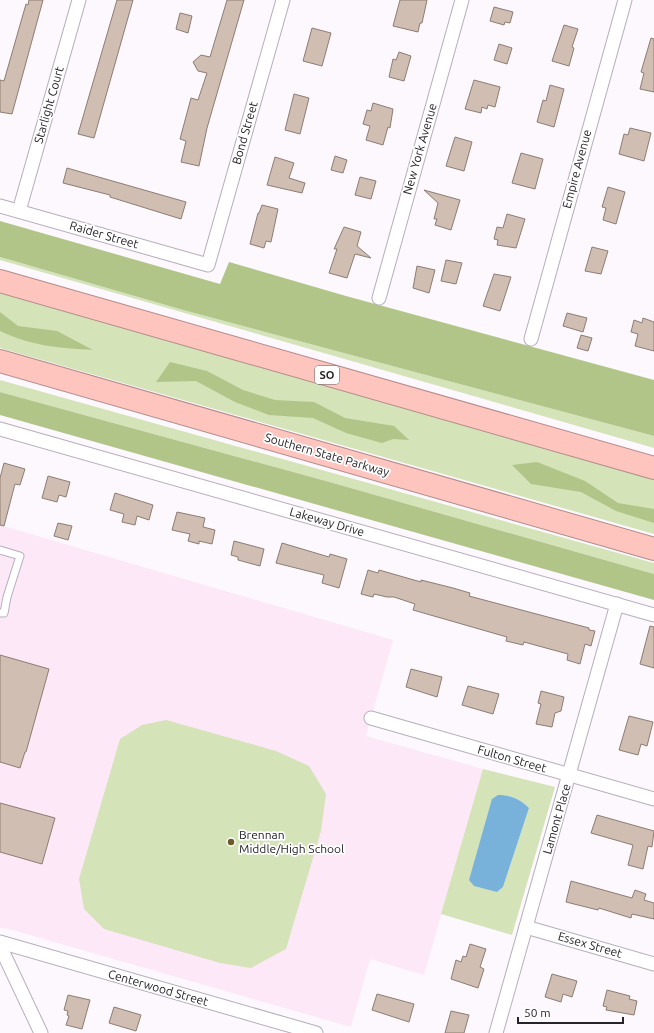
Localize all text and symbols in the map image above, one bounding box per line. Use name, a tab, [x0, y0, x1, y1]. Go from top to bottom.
street label: Starlight Court	[31, 65, 66, 145]
street label: Bond Street	[229, 100, 260, 166]
street label: New York Avenue	[400, 102, 439, 196]
street label: Empire Avenue	[560, 128, 593, 210]
street label: Raider Street	[68, 218, 140, 251]
road number: SO	[315, 366, 339, 384]
street label: Southern State Parkway	[263, 431, 391, 479]
street label: Lakeway Drive	[288, 505, 366, 538]
street label: Fulton Street	[476, 742, 548, 775]
street label: Lamont Place	[540, 782, 573, 856]
place label: Brennan Middle/High School	[239, 828, 344, 855]
marker: Brennan Middle/High School	[226, 837, 236, 847]
street label: Essex Street	[557, 929, 624, 960]
street label: Centerwood Street	[107, 967, 210, 1008]
scale bar	[518, 999, 623, 1025]
text: 50 m	[524, 1006, 551, 1019]

